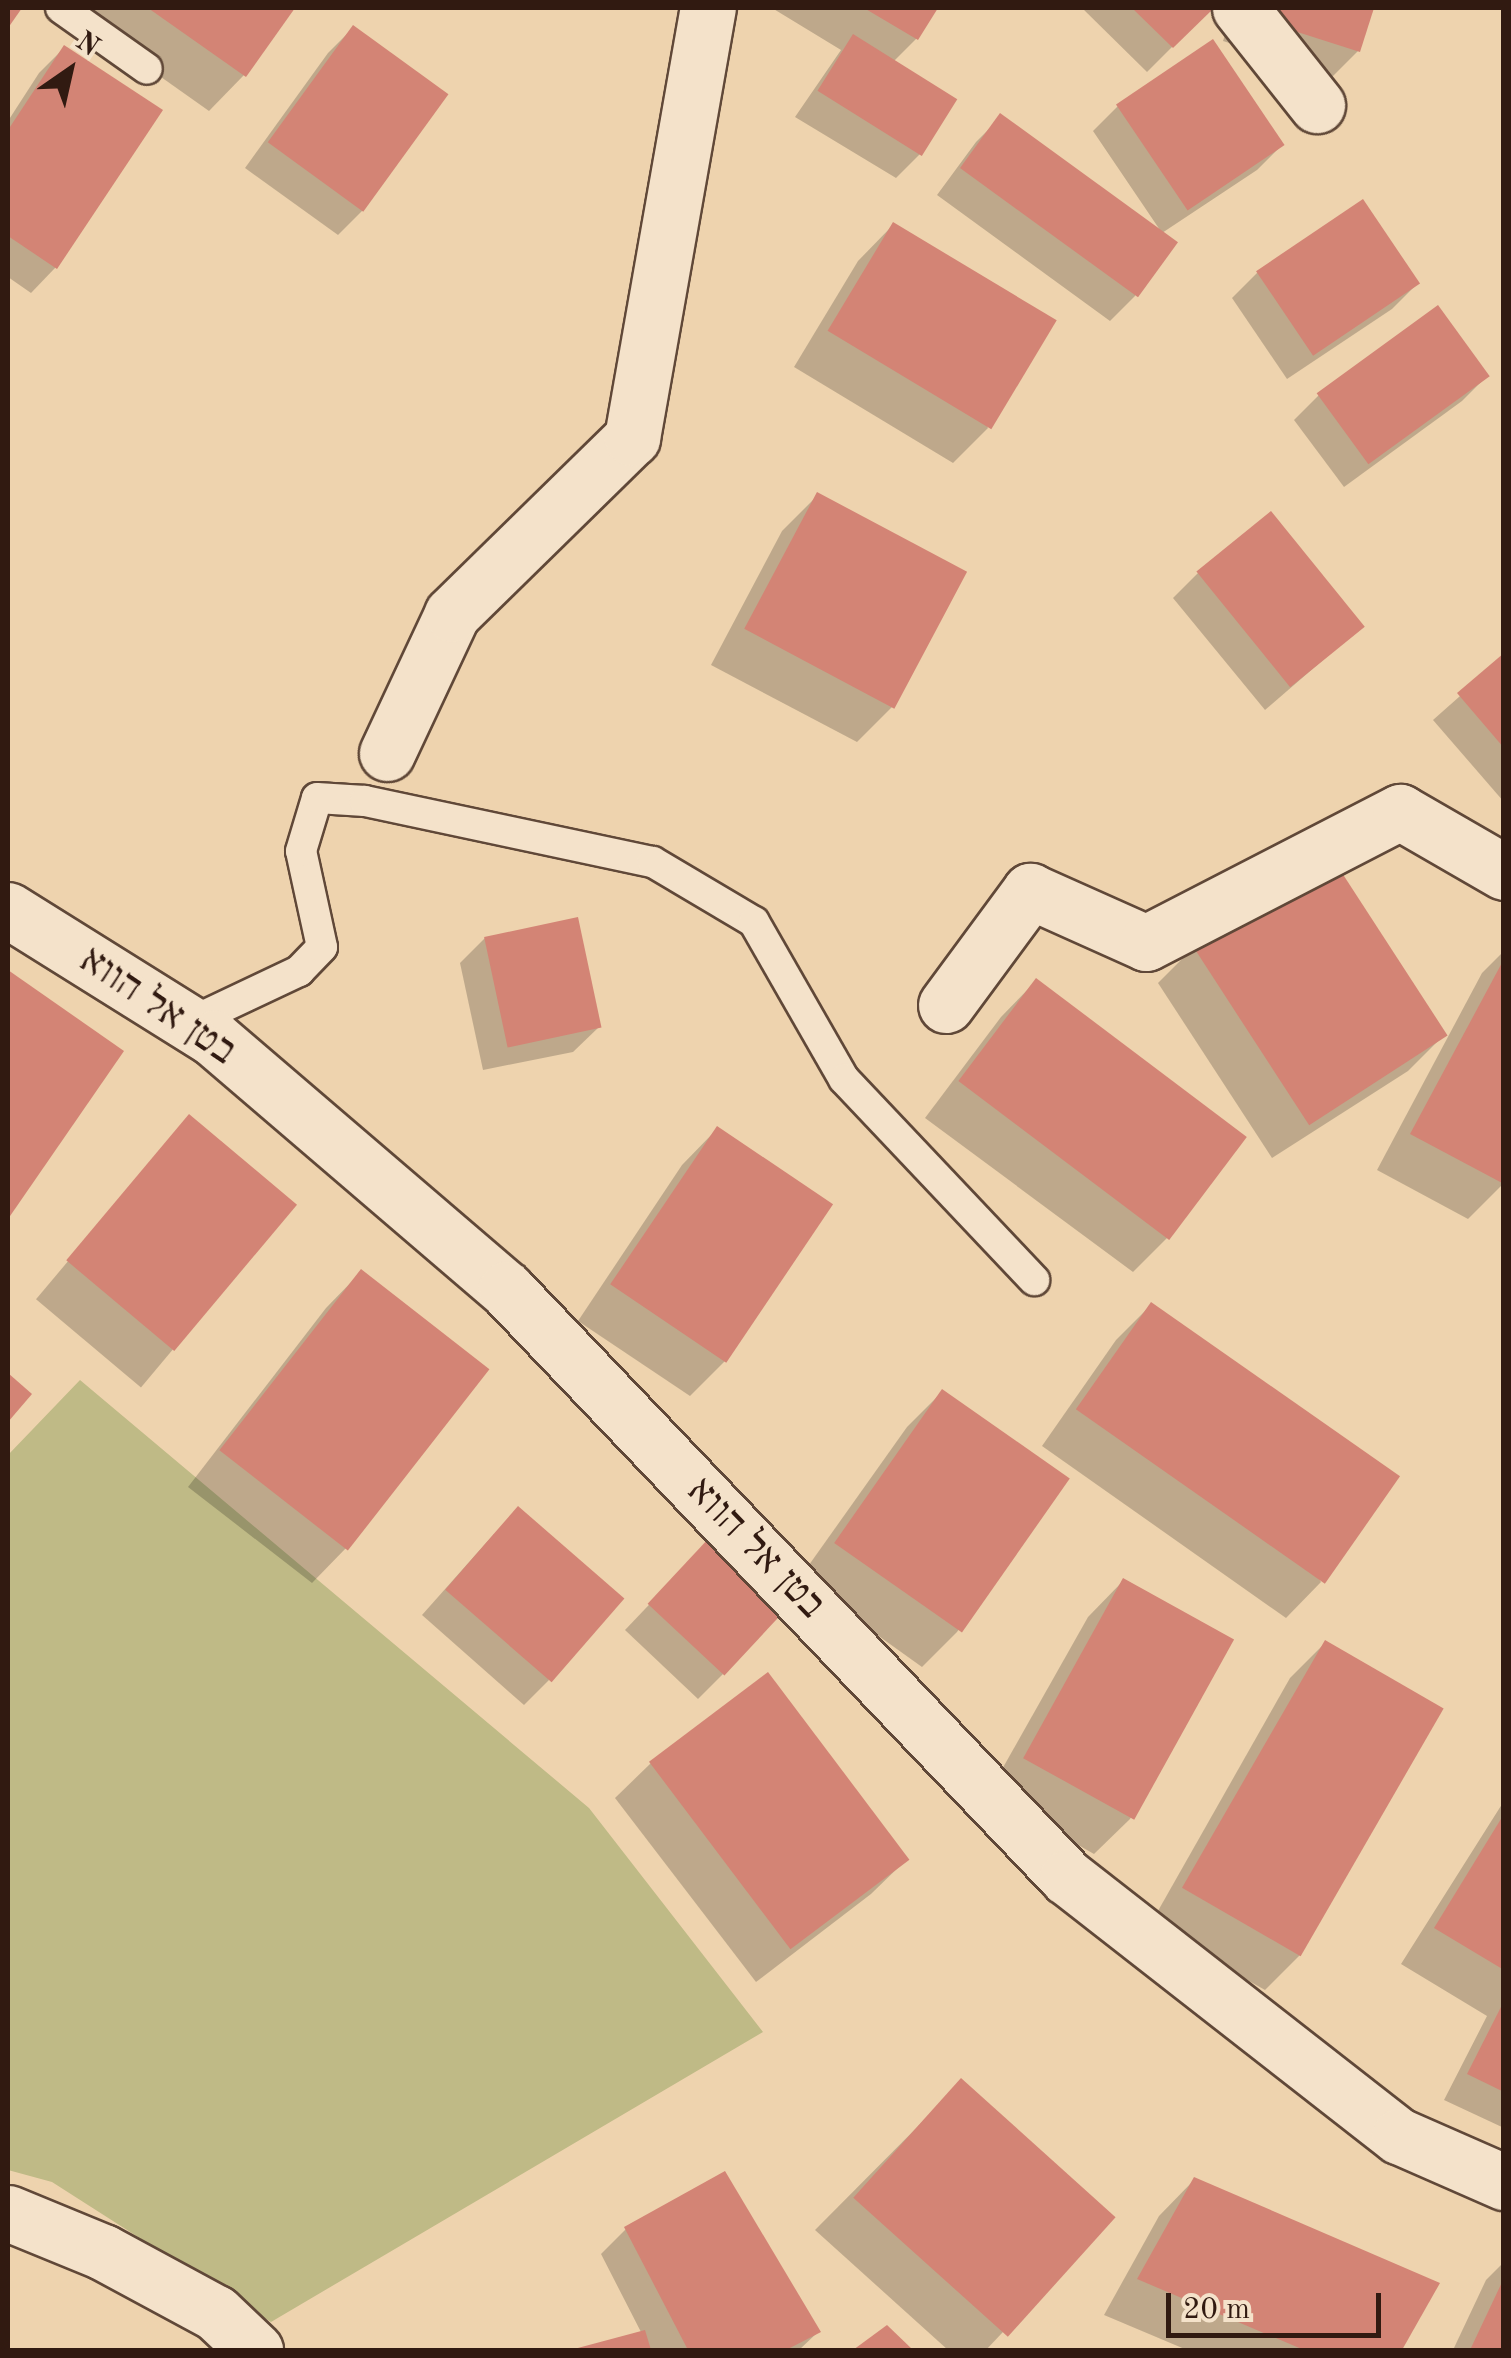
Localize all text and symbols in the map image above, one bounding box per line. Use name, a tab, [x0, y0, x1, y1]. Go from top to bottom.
north arrow	[20, 20, 120, 120]
text: N	[70, 28, 103, 63]
street label: בטן אל הווא	[70, 938, 244, 1076]
street label: בטן אל הווא	[676, 1469, 834, 1629]
scale bar	[1171, 2273, 1386, 2335]
text: 20 m	[1183, 2295, 1250, 2325]

